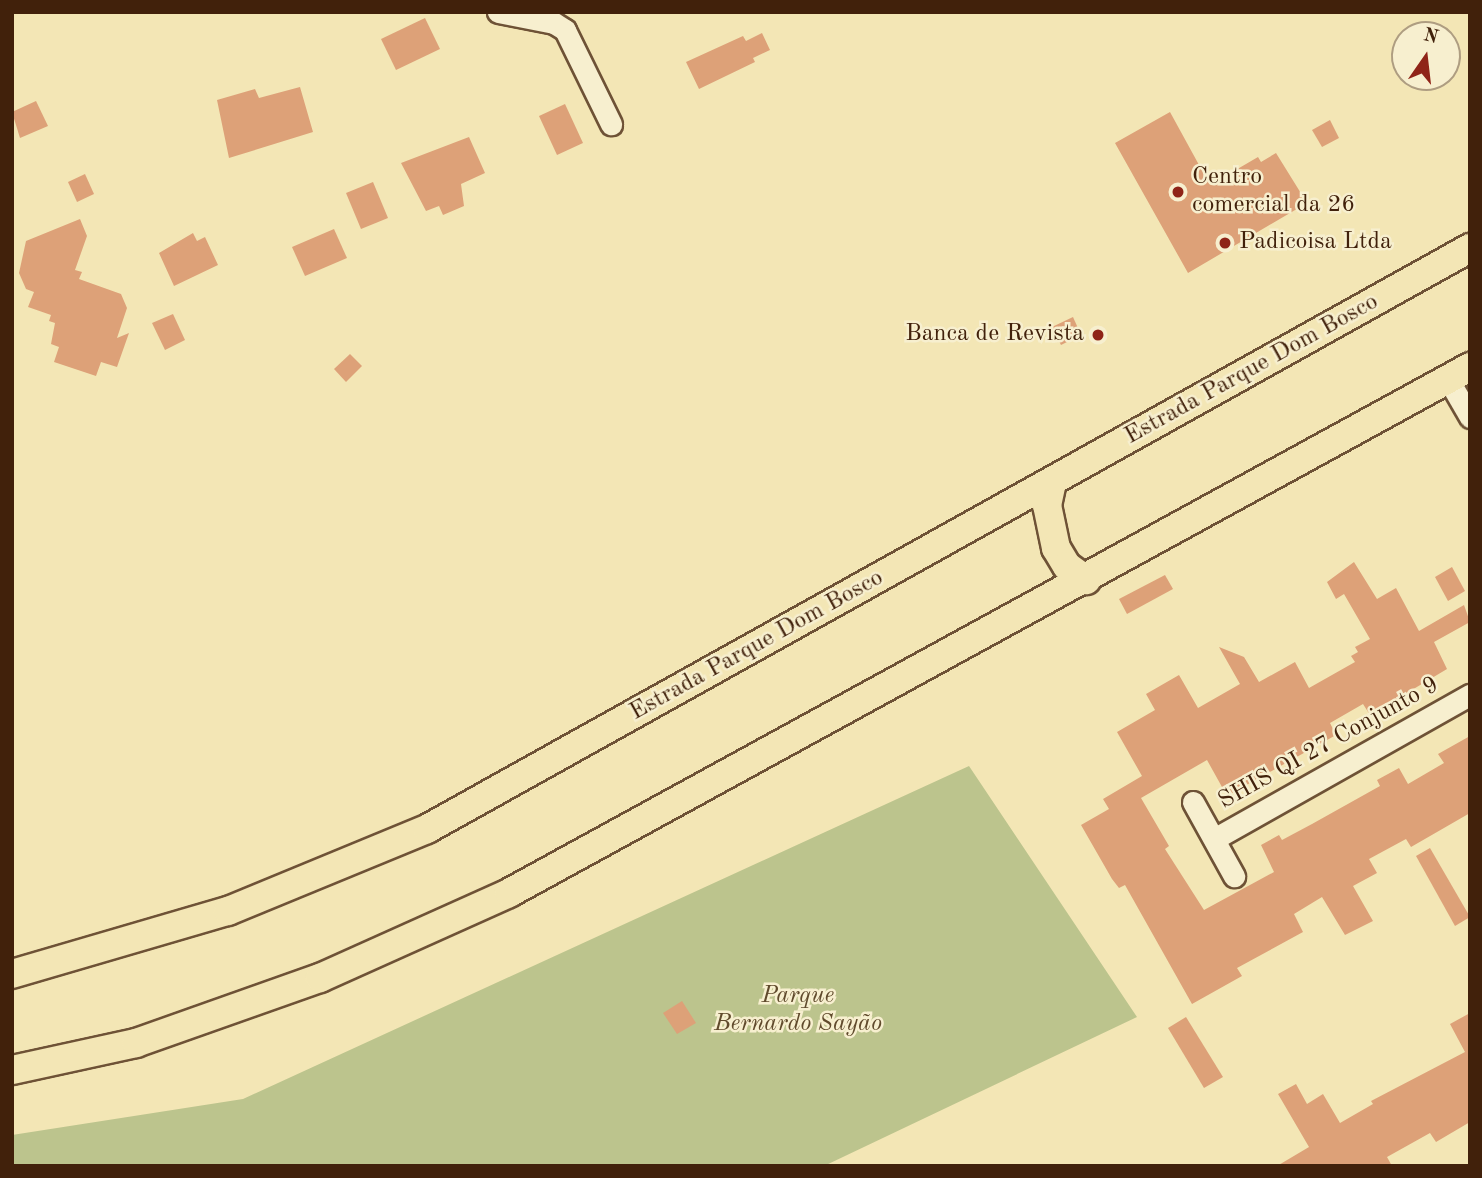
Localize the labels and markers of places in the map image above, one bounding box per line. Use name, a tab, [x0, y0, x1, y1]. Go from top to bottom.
place label: Centro comercial da 26	[1192, 164, 1355, 220]
marker: Centro comercial da 26	[1170, 184, 1186, 200]
place label: Padicoisa Ltda	[1239, 229, 1392, 257]
marker: Padicoisa Ltda	[1217, 235, 1233, 251]
place label: Banca de Revista	[905, 321, 1084, 349]
marker: Banca de Revista	[1090, 327, 1106, 343]

